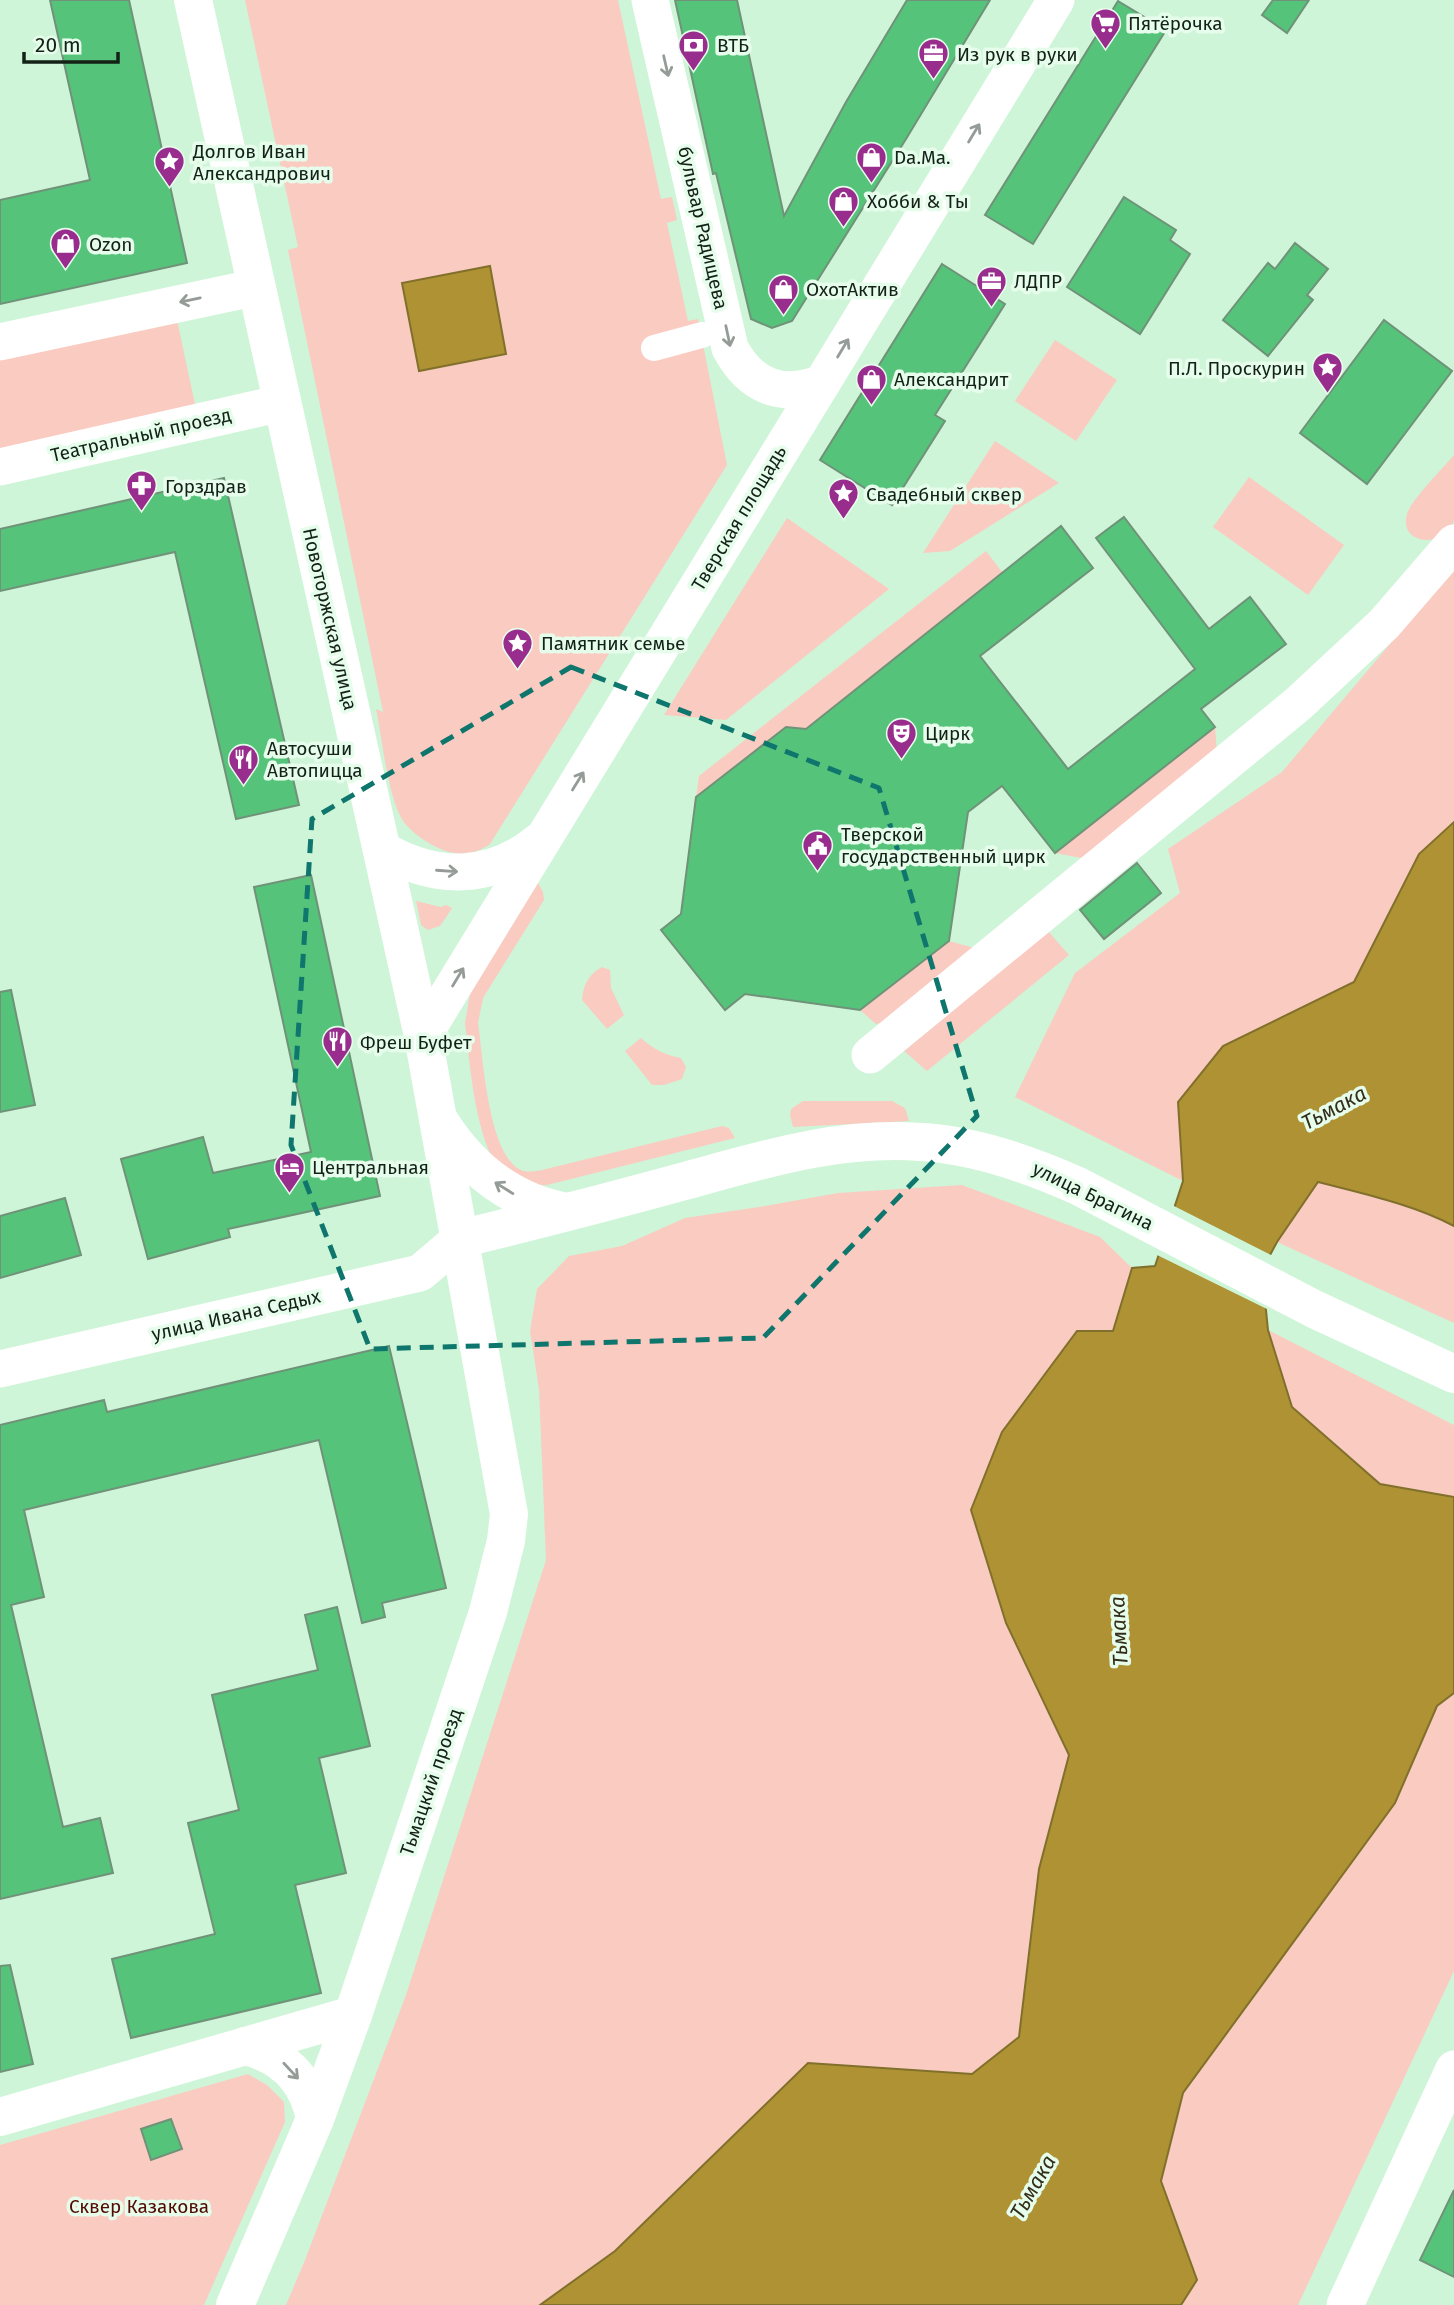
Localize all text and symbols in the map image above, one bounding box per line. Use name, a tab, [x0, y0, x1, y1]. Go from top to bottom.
supermarket icon: Пятёрочка	[1088, 6, 1122, 50]
place label: Пятёрочка	[1128, 12, 1223, 35]
scale bar	[24, 21, 119, 65]
bank icon: ВТБ	[677, 28, 711, 72]
text: 20 m	[35, 32, 81, 58]
place label: ВТБ	[717, 34, 749, 57]
office icon: Из рук в руки	[917, 37, 951, 81]
place label: Из рук в руки	[957, 43, 1078, 66]
one-way arrow	[660, 55, 673, 77]
one-way arrow	[968, 124, 982, 144]
place label: Долгов Иван Александрович	[192, 140, 331, 185]
shop icon: Da.Ma.	[854, 140, 888, 184]
street label: бульвар Радищева	[673, 144, 733, 312]
place icon: Долгов Иван Александрович	[153, 145, 187, 189]
place label: Da.Ma.	[894, 146, 951, 169]
shop icon: Хобби & Ты	[827, 184, 861, 228]
place label: Хобби & Ты	[867, 190, 969, 213]
shop icon: Ozon	[49, 227, 83, 271]
place label: Ozon	[89, 233, 132, 256]
office icon: ЛДПР	[974, 264, 1008, 308]
place label: ЛДПР	[1014, 270, 1062, 293]
shop icon: ОхотАктив	[766, 272, 800, 316]
place label: ОхотАктив	[806, 278, 899, 301]
one-way arrow	[179, 294, 202, 308]
one-way arrow	[721, 324, 735, 347]
one-way arrow	[836, 339, 850, 359]
place icon: П.Л. Проскурин	[1311, 351, 1345, 395]
place label: П.Л. Проскурин	[1168, 357, 1305, 380]
shop icon: Александрит	[854, 362, 888, 406]
place label: Александрит	[894, 368, 1009, 391]
street label: Театральный проезд	[48, 403, 234, 467]
street label: Тверская площадь	[687, 441, 791, 595]
pharmacy icon: Горздрав	[125, 469, 159, 513]
place label: Горздрав	[165, 475, 247, 498]
place icon: Свадебный сквер	[826, 477, 860, 521]
place label: Свадебный сквер	[866, 483, 1022, 506]
street label: Новоторжская улица	[298, 526, 362, 712]
place icon: Памятник семье	[501, 626, 535, 670]
place label: Памятник семье	[541, 632, 685, 655]
theatre icon: Цирк	[885, 716, 919, 760]
place label: Цирк	[925, 722, 970, 745]
place label: Автосуши Автопицца	[267, 737, 363, 782]
restaurant icon: Автосуши Автопицца	[227, 742, 261, 786]
one-way arrow	[572, 771, 586, 791]
place label: Тверской государственный цирк	[841, 823, 1046, 868]
public building icon: Тверской государственный цирк	[801, 828, 835, 872]
one-way arrow	[435, 865, 458, 878]
one-way arrow	[452, 968, 466, 988]
restaurant icon: Фреш Буфет	[320, 1025, 354, 1069]
place label: Фреш Буфет	[360, 1031, 472, 1054]
water label: Тьмака	[1297, 1080, 1371, 1136]
hotel icon: Центральная	[272, 1150, 306, 1194]
place label: Центральная	[312, 1156, 429, 1179]
street label: улица Брагина	[1029, 1157, 1157, 1235]
one-way arrow	[494, 1181, 514, 1195]
street label: улица Ивана Седых	[149, 1284, 323, 1346]
water label: Тьмака	[1104, 1596, 1134, 1666]
street label: Тьмацкий проезд	[395, 1705, 467, 1859]
one-way arrow	[283, 2062, 300, 2079]
water label: Тьмака	[1004, 2150, 1062, 2224]
park label: Сквер Казакова	[69, 2195, 209, 2218]

